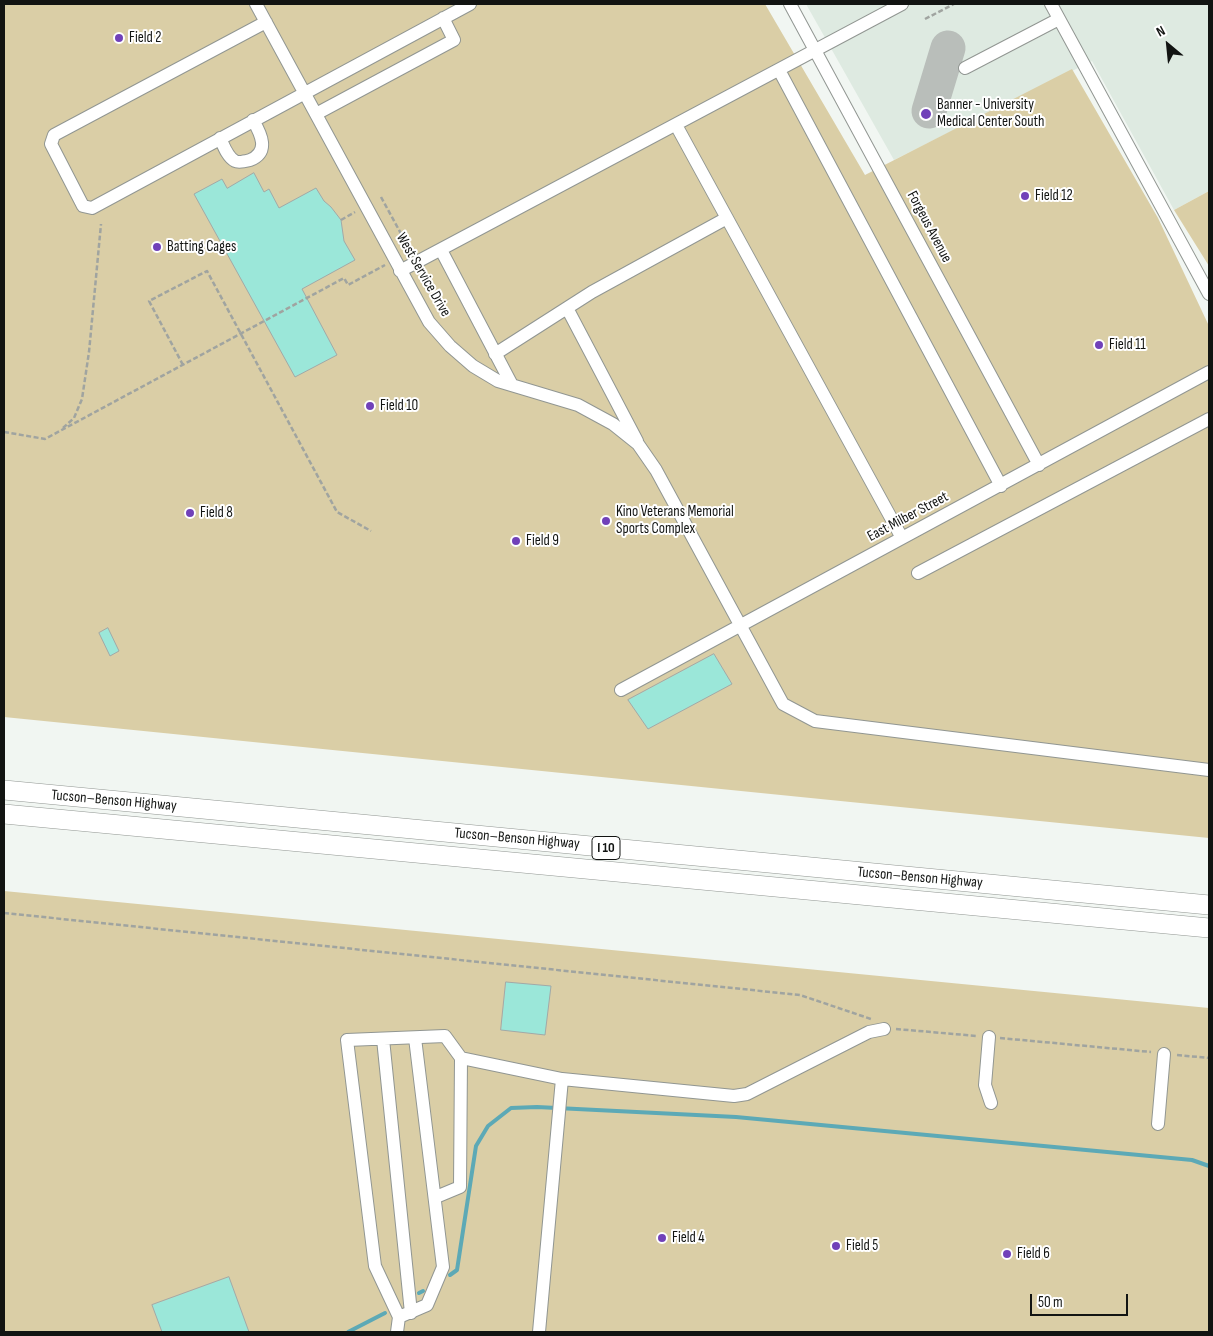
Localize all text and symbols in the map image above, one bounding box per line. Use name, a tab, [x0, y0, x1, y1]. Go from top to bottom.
north arrow	[1143, 20, 1193, 70]
text: N	[1153, 22, 1168, 41]
place label: Field 2	[129, 29, 161, 47]
marker: Field 2	[113, 32, 125, 44]
place label: Banner - University Medical Center South	[937, 96, 1045, 131]
marker: Banner - University Medical Center South	[919, 107, 933, 121]
place label: Field 12	[1035, 187, 1073, 205]
street label: Forgeus Avenue	[903, 188, 955, 266]
marker: Field 12	[1019, 190, 1031, 202]
street label: West Service Drive	[392, 230, 454, 320]
place label: Batting Cages	[167, 238, 236, 256]
marker: Batting Cages	[151, 241, 163, 253]
place label: Field 11	[1109, 336, 1146, 354]
marker: Field 11	[1093, 339, 1105, 351]
place label: Field 10	[380, 397, 418, 415]
marker: Field 10	[364, 400, 376, 412]
street label: East Milber Street	[864, 488, 952, 546]
place label: Kino Veterans Memorial Sports Complex	[616, 503, 734, 538]
place label: Field 8	[200, 504, 233, 522]
marker: Field 8	[184, 507, 196, 519]
marker: Kino Veterans Memorial Sports Complex	[600, 515, 612, 527]
place label: Field 9	[526, 532, 559, 550]
marker: Field 9	[510, 535, 522, 547]
street label: Tucson–Benson Highway	[51, 787, 177, 815]
street label: Tucson–Benson Highway	[454, 825, 580, 853]
road number: I 10	[592, 836, 620, 860]
street label: Tucson–Benson Highway	[857, 864, 983, 892]
place label: Field 4	[672, 1229, 704, 1247]
marker: Field 4	[656, 1232, 668, 1244]
place label: Field 5	[846, 1237, 878, 1255]
marker: Field 5	[830, 1240, 842, 1252]
place label: Field 6	[1017, 1245, 1050, 1263]
marker: Field 6	[1001, 1248, 1013, 1260]
scale bar	[1033, 1284, 1130, 1316]
text: 50 m	[1038, 1293, 1063, 1312]

